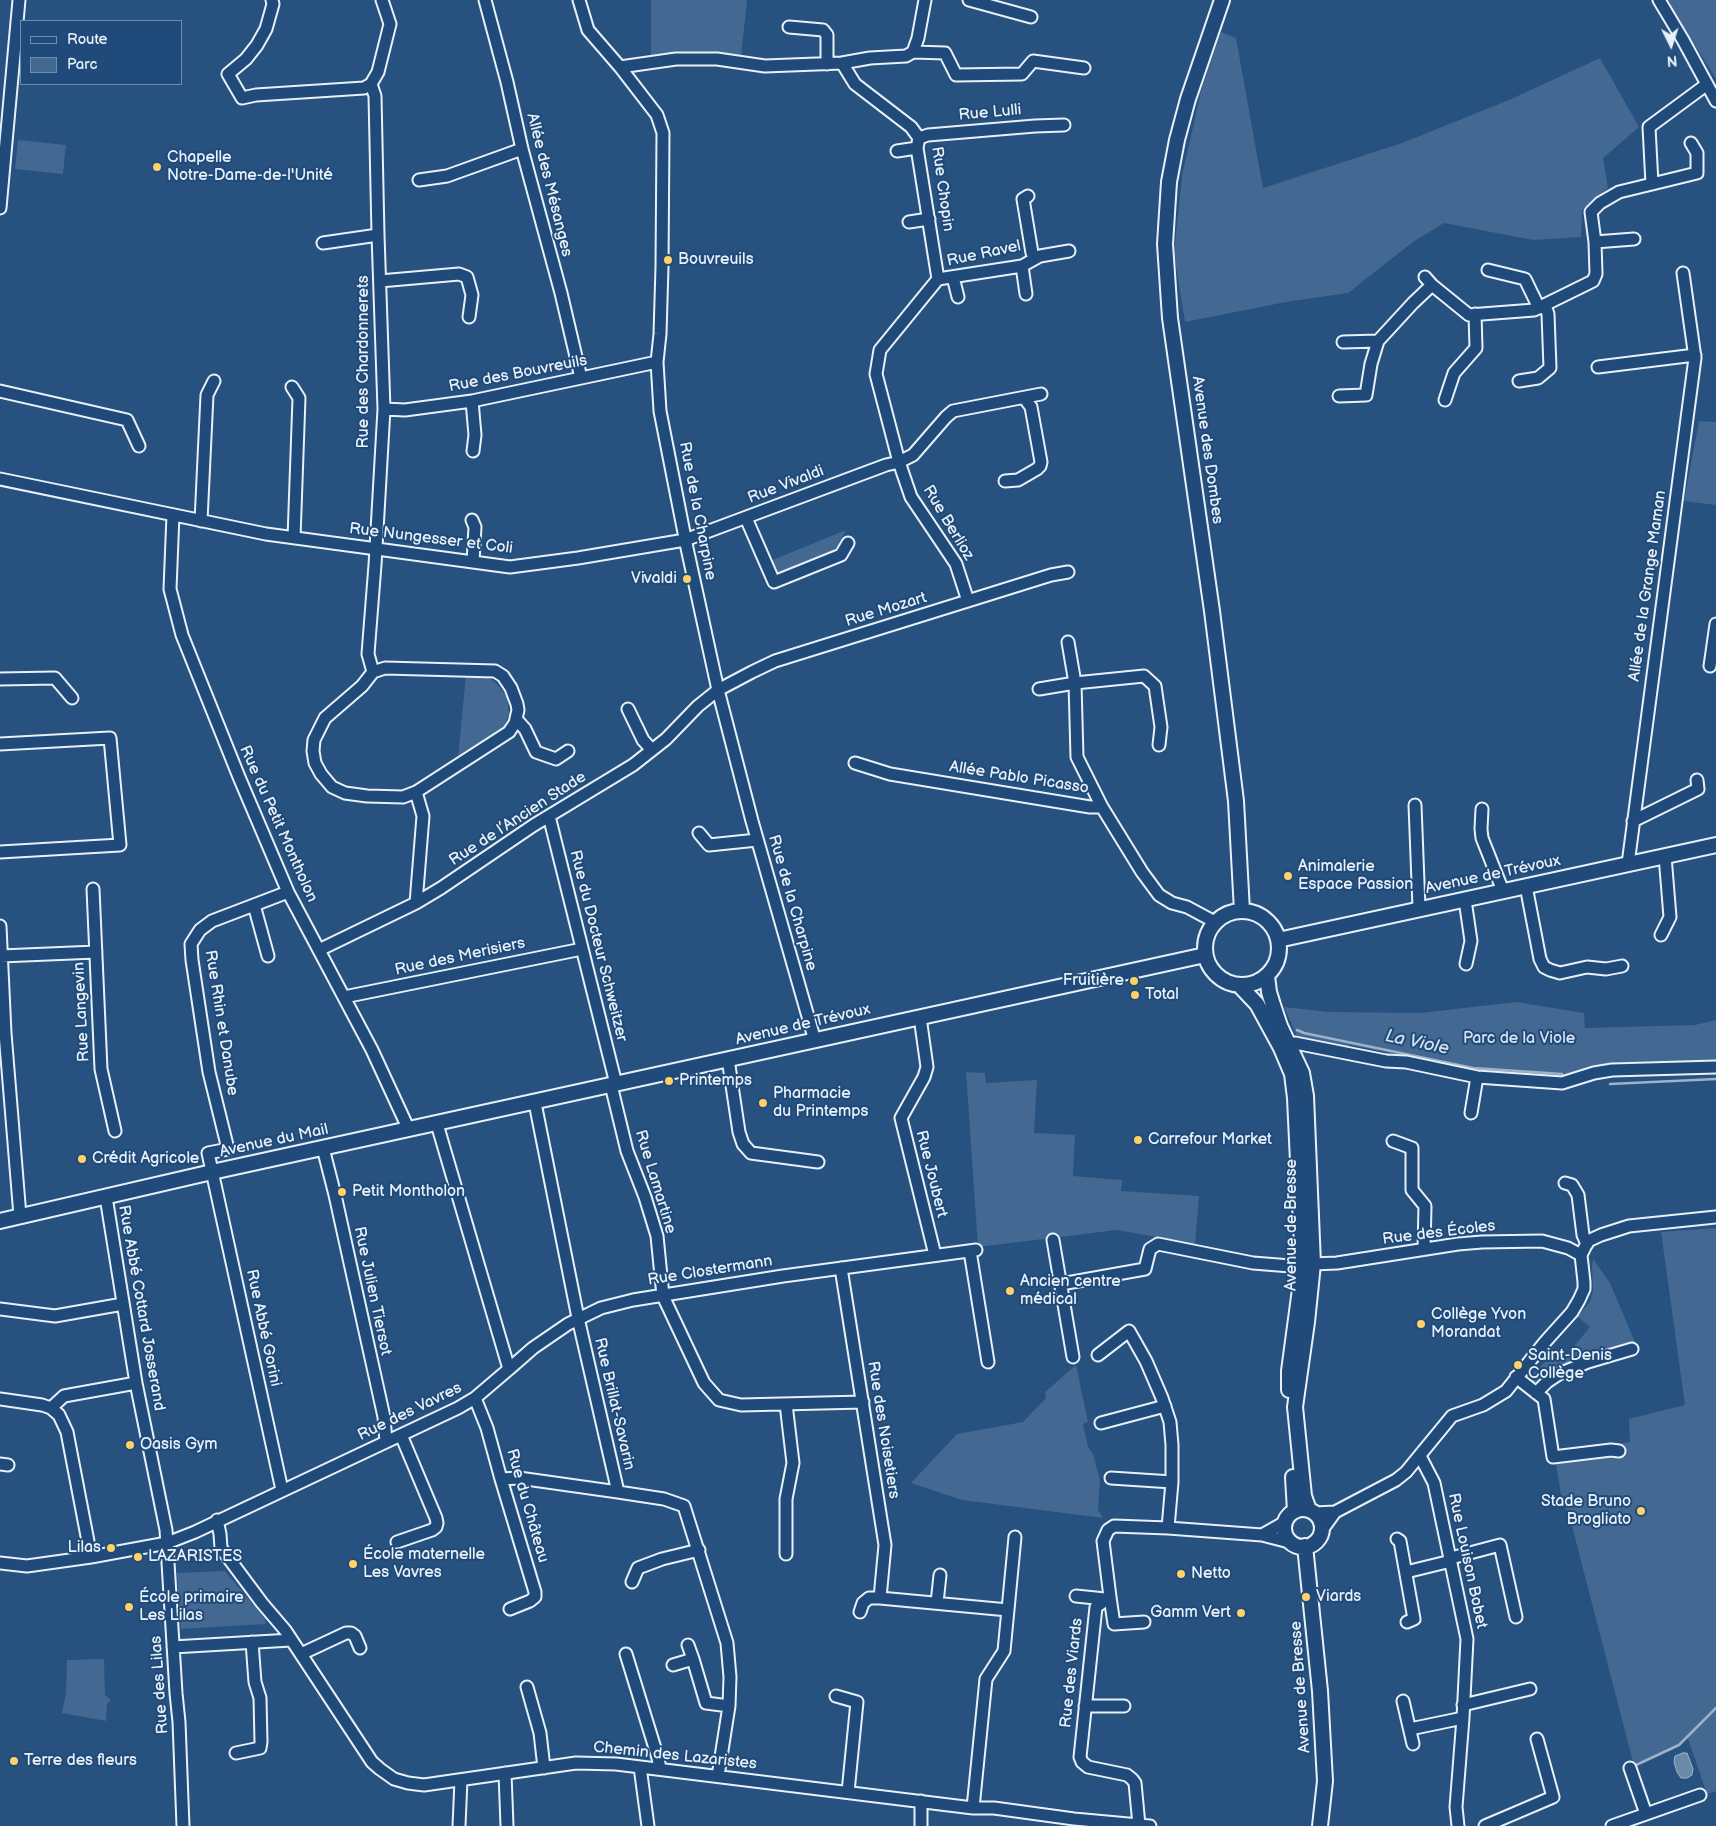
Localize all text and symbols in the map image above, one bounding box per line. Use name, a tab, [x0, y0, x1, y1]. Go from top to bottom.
legend	[20, 20, 182, 85]
north arrow	[1646, 20, 1696, 70]
text: Route	[67, 30, 107, 49]
text: N	[1666, 52, 1678, 69]
text: Parc	[67, 55, 97, 74]
street label: Rue Lulli	[958, 101, 1022, 125]
street label: Allée des Mésanges	[522, 111, 576, 259]
street label: Rue Chopin	[927, 145, 957, 233]
place label: Chapelle Notre-Dame-de-l'Unité	[167, 148, 333, 186]
marker: Chapelle Notre-Dame-de-l'Unité	[151, 161, 163, 173]
street label: Rue Ravel	[945, 237, 1023, 271]
place label: Bouvreuils	[678, 250, 754, 270]
marker: Bouvreuils	[662, 254, 674, 266]
street label: Rue des Chardonnerets	[354, 275, 374, 449]
street label: Rue des Bouvreuils	[447, 351, 589, 397]
street label: Avenue des Dombes	[1187, 375, 1227, 525]
street label: Rue de la Charpine	[674, 440, 720, 582]
street label: Rue Vivaldi	[745, 462, 827, 508]
street label: Rue Berlioz	[918, 482, 978, 564]
street label: Allée de la Grange Maman	[1625, 489, 1671, 683]
street label: Rue Nungesser et Coli	[348, 519, 514, 559]
place label: Vivaldi	[631, 569, 677, 589]
marker: Vivaldi	[681, 573, 693, 585]
street label: Rue Mozart	[843, 589, 929, 631]
street label: Rue du Petit Montholon	[235, 743, 321, 905]
street label: Allée Pablo Picasso	[948, 757, 1090, 799]
street label: Rue de l’Ancien Stade	[446, 768, 590, 870]
street label: Rue de la Charpine	[763, 833, 821, 973]
street label: Rue du Docteur Schweitzer	[565, 848, 631, 1044]
street label: Avenue de Trévoux	[1424, 851, 1562, 899]
place label: Animalerie Espace Passion	[1298, 857, 1413, 895]
marker: Animalerie Espace Passion	[1282, 870, 1294, 882]
street label: Rue des Merisiers	[393, 934, 527, 980]
street label: Rue Rhin et Danube	[200, 949, 242, 1097]
street label: Rue Langevin	[70, 962, 94, 1062]
place label: Fruitière	[1063, 971, 1124, 991]
marker: Fruitière	[1128, 975, 1140, 987]
place label: Total	[1145, 985, 1179, 1005]
marker: Total	[1129, 989, 1141, 1001]
street label: Avenue de Trévoux	[734, 1000, 872, 1050]
water label: La Viole	[1383, 1026, 1451, 1060]
park label: Parc de la Viole	[1463, 1029, 1575, 1049]
place label: Printemps	[679, 1071, 752, 1091]
marker: Printemps	[663, 1075, 675, 1087]
place label: Pharmacie du Printemps	[773, 1084, 868, 1122]
marker: Pharmacie du Printemps	[757, 1097, 769, 1109]
street label: Avenue du Mail	[218, 1120, 330, 1162]
street label: Rue Lamartine	[630, 1128, 680, 1236]
street label: Rue Joubert	[911, 1128, 951, 1220]
place label: Carrefour Market	[1148, 1130, 1272, 1150]
marker: Carrefour Market	[1132, 1134, 1144, 1146]
place label: Crédit Agricole	[92, 1149, 199, 1169]
marker: Crédit Agricole	[76, 1153, 88, 1165]
street label: Avenue de Bresse	[1282, 1159, 1302, 1291]
place label: Petit Montholon	[352, 1182, 465, 1202]
marker: Petit Montholon	[336, 1186, 348, 1198]
street label: Rue Abbé Cottard Josserand	[113, 1204, 169, 1412]
street label: Rue des Écoles	[1381, 1217, 1497, 1249]
street label: Rue Julien Tiersot	[349, 1225, 395, 1357]
street label: Rue Clostermann	[646, 1252, 774, 1290]
street label: Rue Abbé Gorini	[241, 1268, 285, 1388]
place label: Ancien centre médical	[1020, 1272, 1121, 1310]
marker: Ancien centre médical	[1004, 1285, 1016, 1297]
place label: Collège Yvon Morandat	[1431, 1305, 1526, 1343]
marker: Collège Yvon Morandat	[1415, 1318, 1427, 1330]
street label: Rue Brillat-Savarin	[589, 1336, 639, 1472]
place label: Saint-Denis Collège	[1528, 1346, 1612, 1384]
marker: Saint-Denis Collège	[1512, 1359, 1524, 1371]
street label: Rue des Noisetiers	[863, 1360, 903, 1500]
street label: Rue des Vavres	[355, 1379, 465, 1445]
place label: Oasis Gym	[140, 1435, 217, 1455]
marker: Oasis Gym	[124, 1439, 136, 1451]
street label: Rue du Château	[502, 1447, 552, 1565]
street label: Rue Louison Bobet	[1443, 1491, 1491, 1631]
place label: Stade Bruno Brogliato	[1541, 1492, 1631, 1530]
marker: Stade Bruno Brogliato	[1635, 1505, 1647, 1517]
place label: Lilas	[68, 1538, 101, 1558]
marker: Lilas	[105, 1542, 117, 1554]
place label: École maternelle Les Vavres	[363, 1545, 485, 1583]
place label: LAZARISTES	[148, 1547, 242, 1567]
marker: LAZARISTES	[132, 1551, 144, 1563]
marker: École maternelle Les Vavres	[347, 1558, 359, 1570]
place label: Netto	[1191, 1564, 1231, 1584]
marker: Netto	[1175, 1568, 1187, 1580]
place label: Viards	[1316, 1587, 1361, 1607]
place label: École primaire Les Lilas	[139, 1588, 244, 1626]
marker: Viards	[1300, 1591, 1312, 1603]
marker: École primaire Les Lilas	[123, 1601, 135, 1613]
place label: Gamm Vert	[1150, 1603, 1231, 1623]
marker: Gamm Vert	[1235, 1607, 1247, 1619]
street label: Rue des Viards	[1057, 1617, 1087, 1729]
street label: Avenue de Bresse	[1287, 1620, 1315, 1754]
street label: Rue des Lilas	[147, 1635, 173, 1735]
street label: Chemin des Lazaristes	[592, 1738, 758, 1774]
place label: Terre des fleurs	[24, 1751, 137, 1771]
marker: Terre des fleurs	[8, 1755, 20, 1767]

